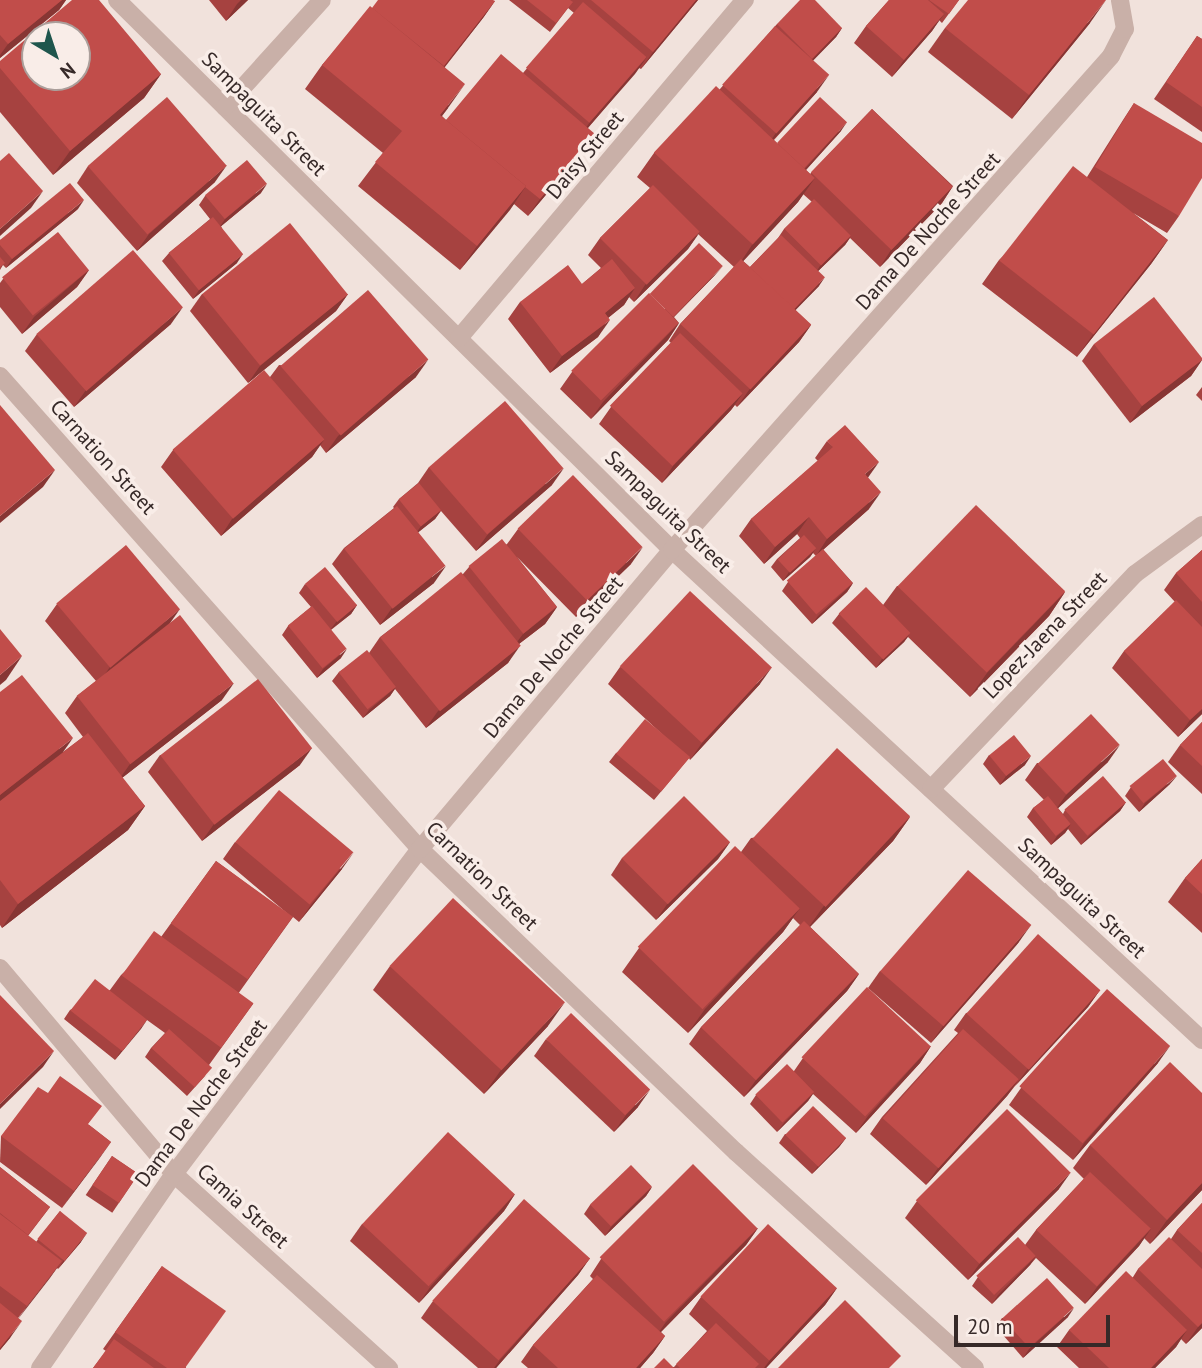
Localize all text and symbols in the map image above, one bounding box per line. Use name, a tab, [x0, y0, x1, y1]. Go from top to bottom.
north arrow	[21, 21, 91, 91]
street label: Sampaguita Street	[197, 47, 331, 181]
text: N	[56, 58, 80, 84]
street label: Daisy Street	[541, 106, 629, 204]
street label: Dama De Noche Street	[851, 147, 1005, 315]
street label: Carnation Street	[45, 394, 161, 520]
street label: Sampaguita Street	[600, 445, 736, 579]
street label: Lopez-Jaena Street	[978, 566, 1112, 704]
street label: Dama De Noche Street	[478, 571, 628, 743]
street label: Carnation Street	[421, 816, 543, 936]
street label: Sampaguita Street	[1013, 832, 1151, 964]
street label: Dama De Noche Street	[130, 1014, 272, 1192]
street label: Camia Street	[192, 1158, 294, 1254]
scale bar	[957, 1302, 1113, 1346]
text: 20 m	[967, 1313, 1013, 1340]

